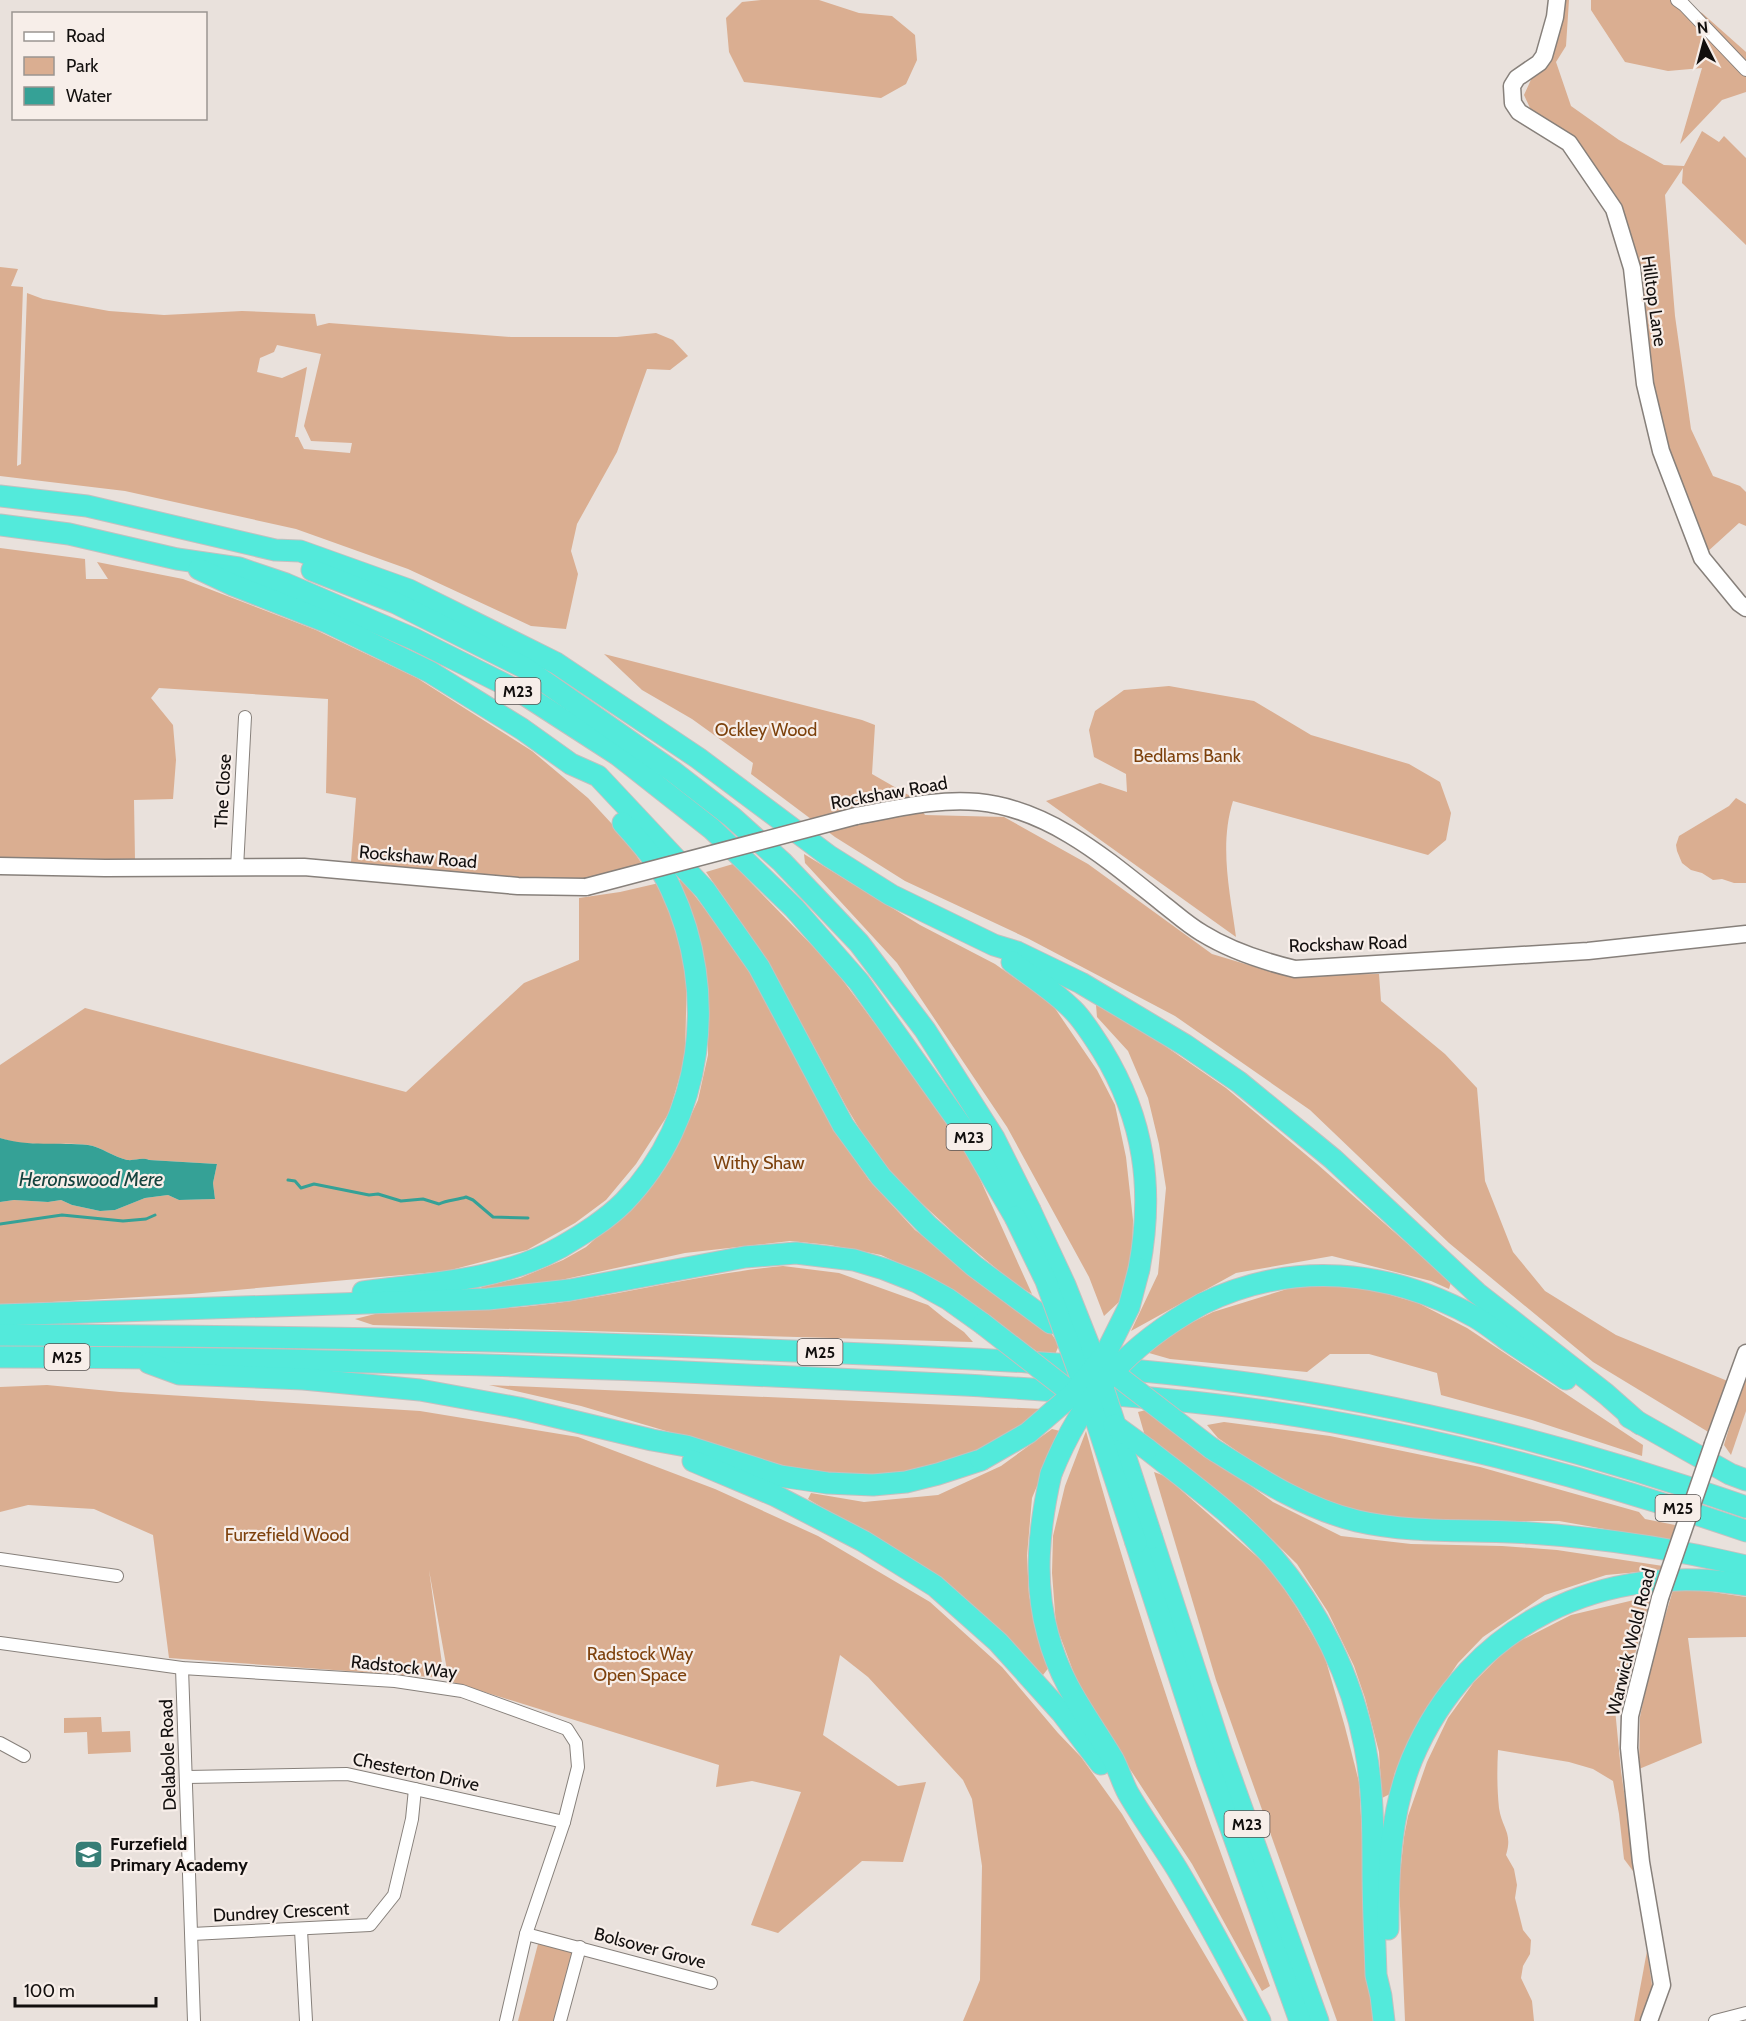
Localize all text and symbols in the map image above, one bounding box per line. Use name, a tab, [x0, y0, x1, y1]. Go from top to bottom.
legend	[12, 12, 207, 120]
north arrow	[1674, 12, 1734, 72]
text: N	[1696, 18, 1709, 38]
text: Road	[66, 25, 105, 47]
text: Park	[66, 55, 99, 77]
text: Water	[66, 85, 112, 107]
street label: Hilltop Lane	[1637, 254, 1671, 348]
road number: M23	[496, 678, 540, 704]
park label: Ockley Wood	[715, 719, 817, 741]
park label: Bedlams Bank	[1133, 745, 1242, 767]
street label: The Close	[210, 753, 236, 829]
street label: Rockshaw Road	[829, 772, 949, 814]
street label: Rockshaw Road	[358, 841, 478, 873]
street label: Rockshaw Road	[1288, 931, 1408, 957]
road number: M23	[946, 1124, 992, 1150]
park label: Withy Shaw	[713, 1152, 805, 1174]
water label: Heronswood Mere	[19, 1167, 163, 1191]
road number: M25	[798, 1339, 842, 1365]
road number: M25	[44, 1344, 90, 1370]
road number: M25	[1656, 1495, 1700, 1521]
park label: Furzefield Wood	[225, 1524, 349, 1546]
street label: Warwick Wold Road	[1602, 1566, 1660, 1718]
park label: Radstock Way Open Space	[587, 1643, 693, 1686]
street label: Radstock Way	[350, 1650, 458, 1684]
street label: Delabole Road	[155, 1699, 181, 1811]
street label: Chesterton Drive	[351, 1748, 481, 1796]
road number: M23	[1224, 1811, 1270, 1837]
place label: Furzefield Primary Academy	[110, 1833, 248, 1876]
school or university icon: Furzefield Primary Academy	[73, 1838, 105, 1870]
street label: Dundrey Crescent	[212, 1897, 350, 1927]
street label: Bolsover Grove	[592, 1923, 708, 1973]
scale bar	[15, 1970, 156, 2008]
text: 100 m	[24, 1980, 75, 2002]

